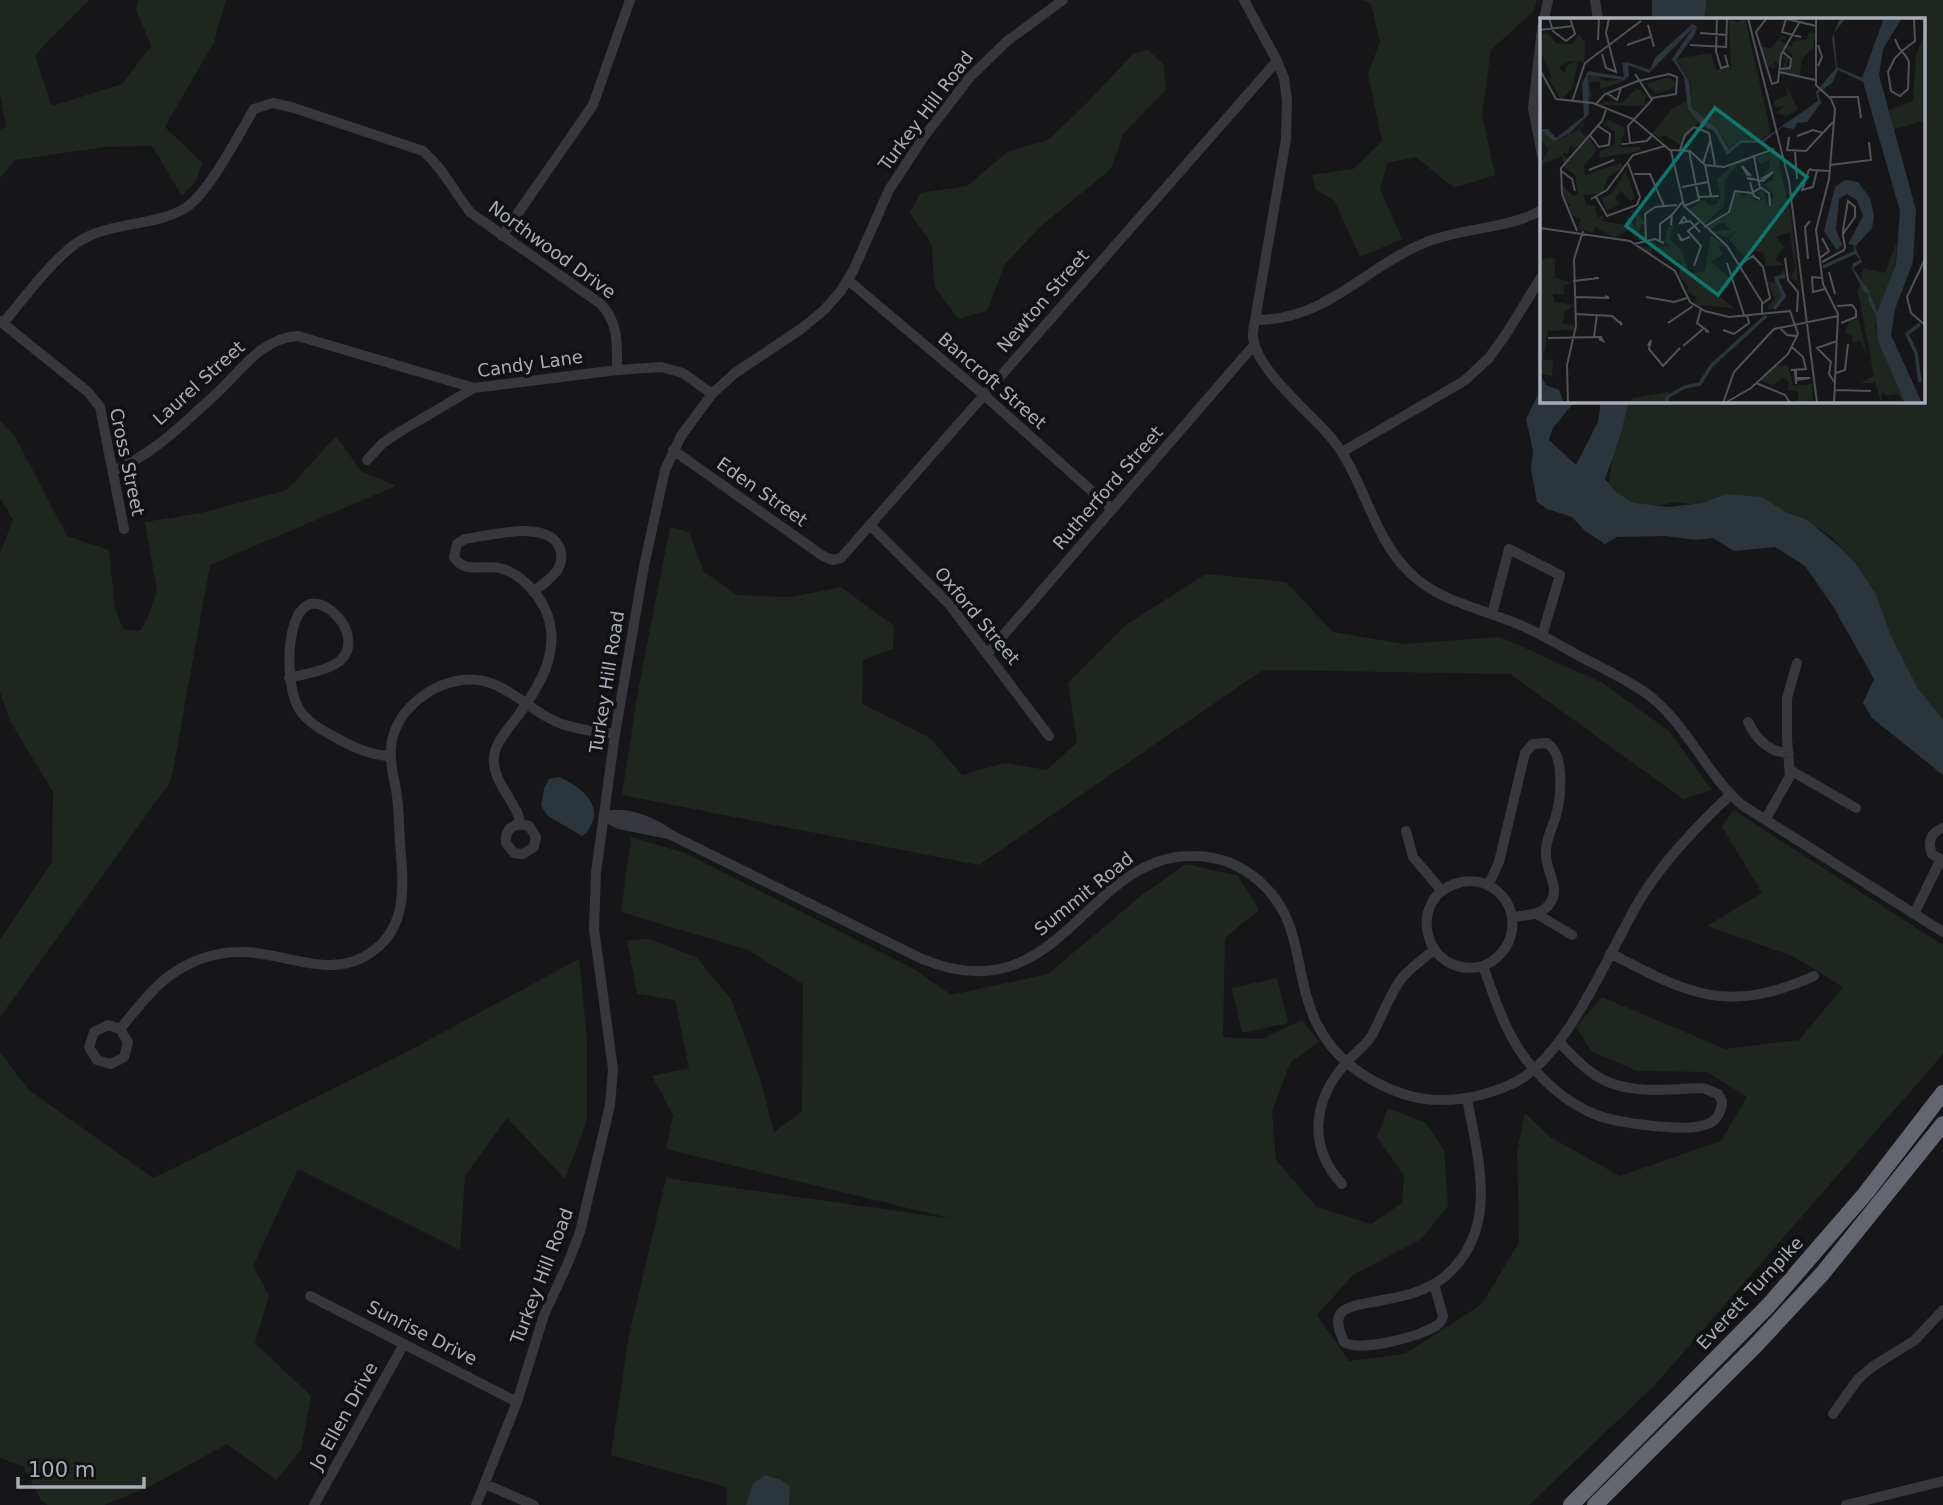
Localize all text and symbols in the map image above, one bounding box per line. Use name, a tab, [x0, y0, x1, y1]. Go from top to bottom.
inset map	[1540, 18, 1926, 402]
street label: Turkey Hill Road	[873, 47, 977, 175]
street label: Northwood Drive	[485, 196, 620, 303]
street label: Newton Street	[992, 245, 1093, 356]
street label: Bancroft Street	[934, 328, 1051, 433]
street label: Laurel Street	[149, 336, 249, 429]
street label: Candy Lane	[476, 346, 584, 381]
street label: Cross Street	[106, 406, 149, 518]
street label: Rutherford Street	[1048, 422, 1167, 554]
street label: Eden Street	[713, 453, 812, 531]
street label: Oxford Street	[930, 563, 1024, 669]
street label: Turkey Hill Road	[585, 609, 628, 756]
street label: Summit Road	[1030, 847, 1137, 940]
street label: Turkey Hill Road	[506, 1205, 577, 1348]
street label: Everett Turnpike	[1692, 1232, 1807, 1353]
street label: Sunrise Drive	[364, 1296, 481, 1369]
street label: Jo Ellen Drive	[305, 1358, 382, 1474]
scale bar	[18, 1446, 144, 1490]
text: 100 m	[28, 1458, 95, 1482]

